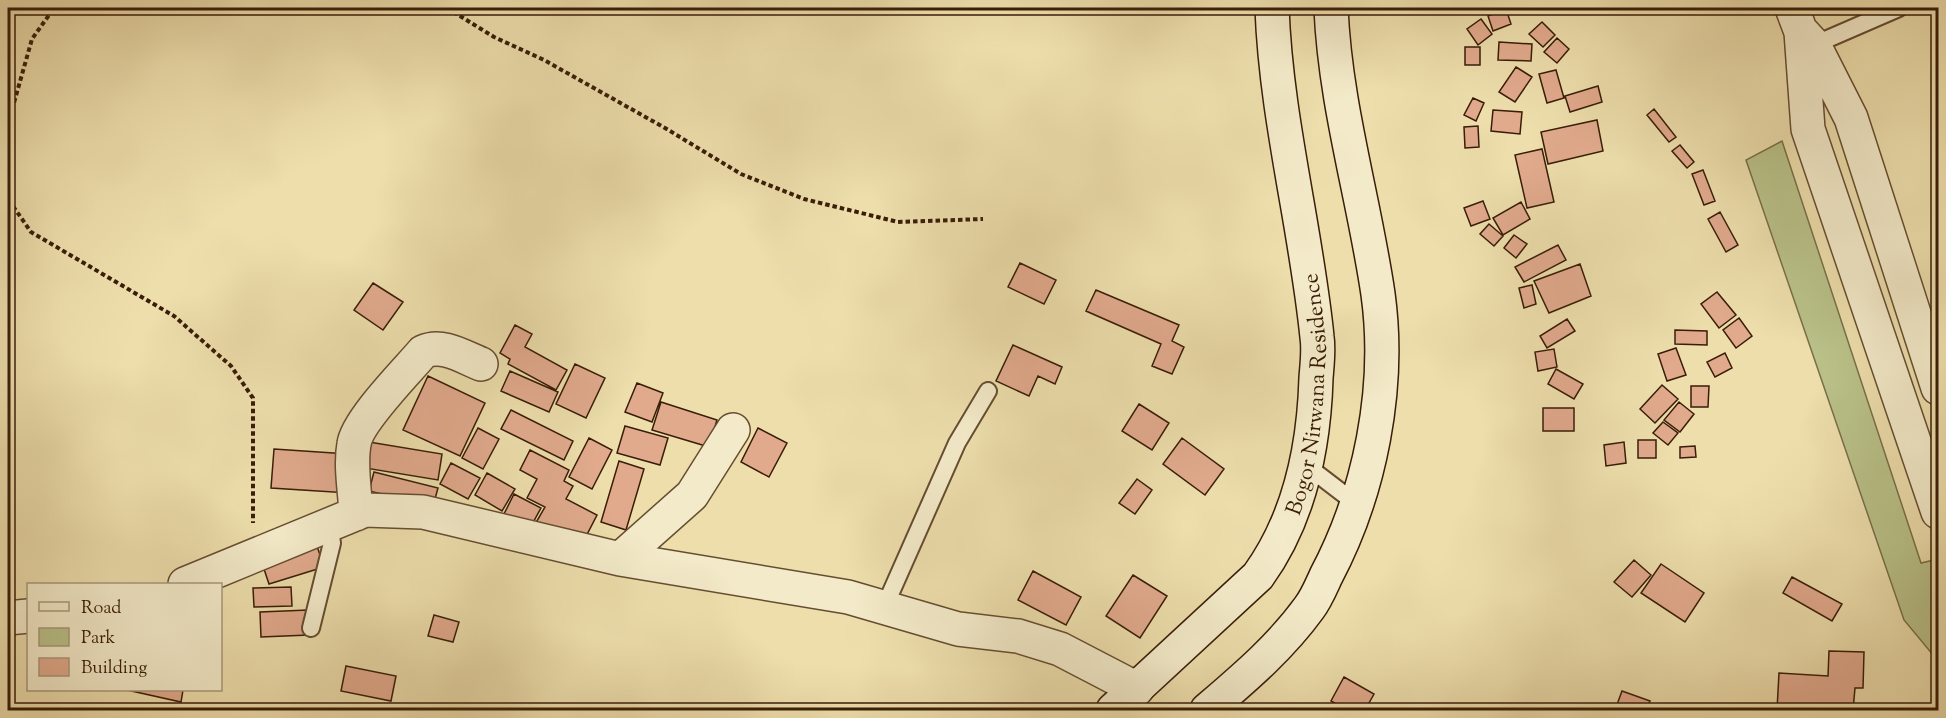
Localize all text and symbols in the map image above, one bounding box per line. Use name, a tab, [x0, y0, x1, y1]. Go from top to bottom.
street label: Bogor Nirwana Residence	[1279, 271, 1337, 520]
legend	[27, 583, 222, 691]
text: Road	[81, 596, 121, 622]
text: Park	[81, 626, 116, 652]
text: Building	[81, 656, 147, 682]

